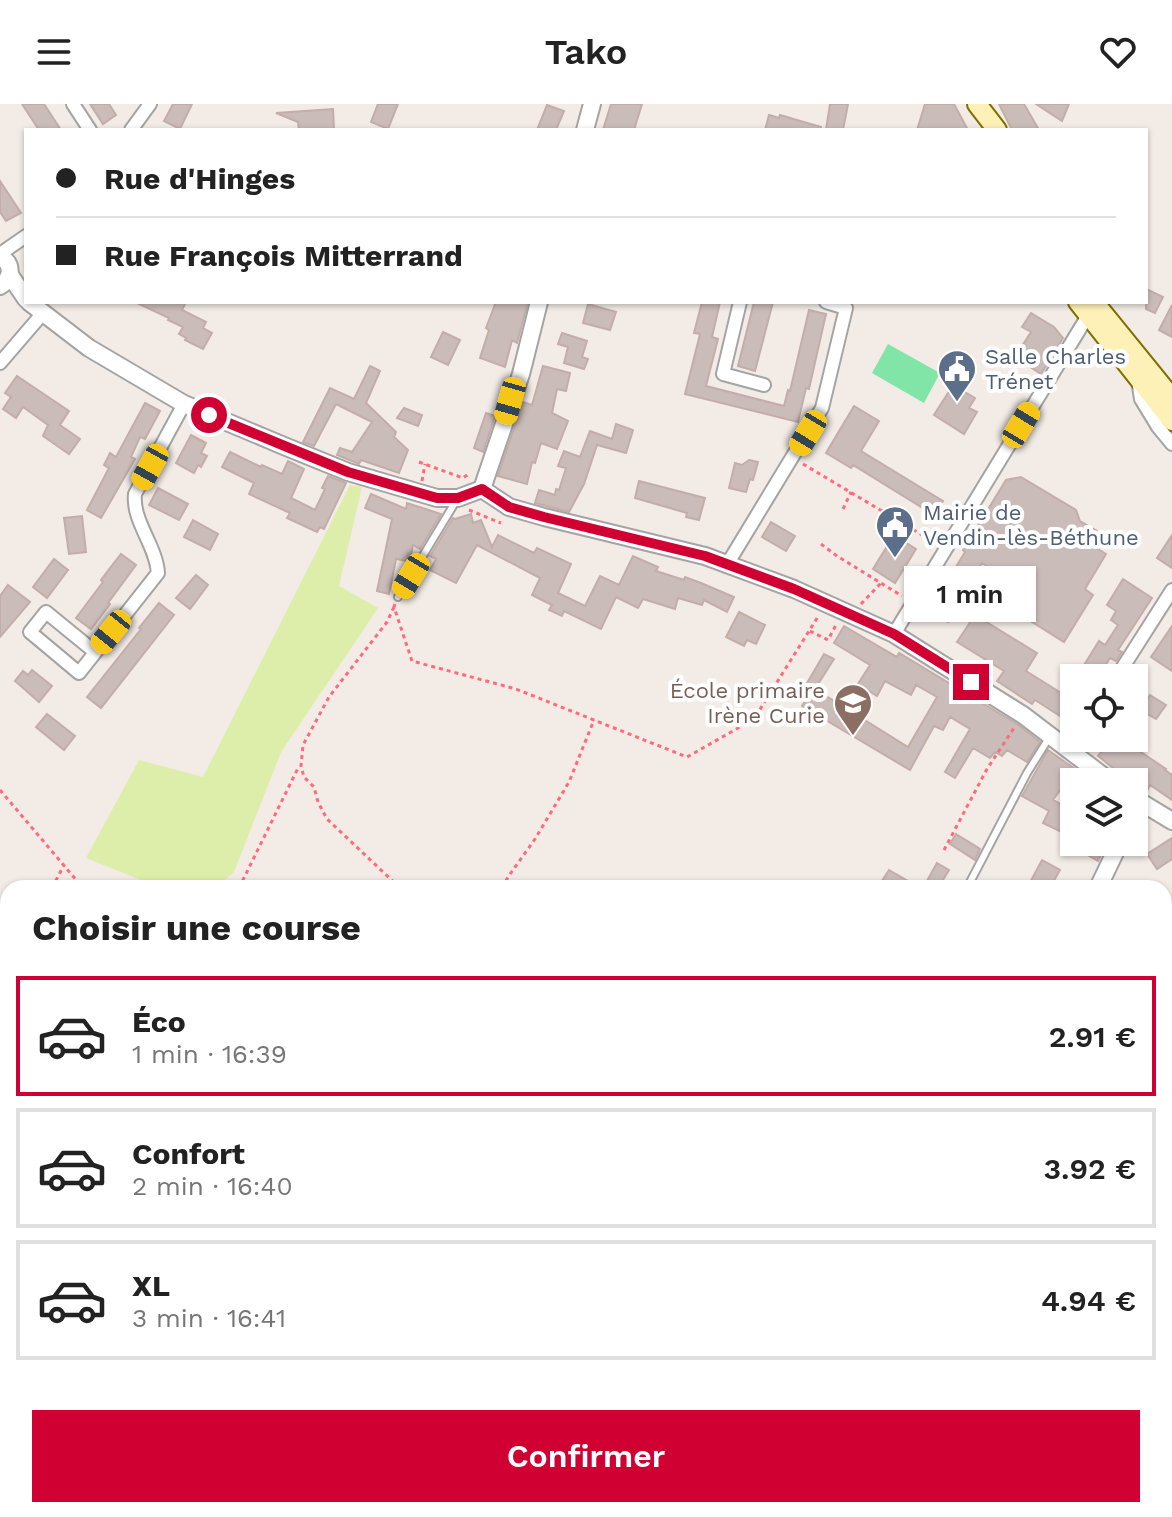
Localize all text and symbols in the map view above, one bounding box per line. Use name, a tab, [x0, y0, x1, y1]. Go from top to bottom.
icon: menu	[32, 30, 76, 74]
icon: heart	[1096, 30, 1140, 74]
text: Tako	[545, 31, 627, 73]
text: Rue d'Hinges	[104, 161, 295, 196]
text: Rue François Mitterrand	[104, 238, 463, 273]
place label: Salle Charles Trénet	[985, 344, 1126, 394]
public building icon: Salle Charles Trénet	[936, 348, 978, 403]
car	[492, 375, 528, 427]
route start	[191, 397, 227, 433]
car	[998, 398, 1044, 452]
car	[785, 406, 831, 460]
car	[128, 440, 172, 494]
place label: Mairie de Vendin-lès-Béthune	[923, 500, 1139, 550]
public building icon: Mairie de Vendin-lès-Béthune	[874, 504, 916, 559]
car	[388, 549, 434, 603]
callout: 1 min	[905, 566, 1037, 622]
text: 1 min	[937, 579, 1003, 609]
car	[87, 606, 135, 658]
route end	[953, 664, 989, 700]
map controls	[1060, 664, 1148, 856]
button: locate	[1060, 664, 1148, 752]
place label: École primaire Irène Curie	[670, 678, 825, 728]
school or university icon: École primaire Irène Curie	[832, 682, 874, 737]
button: layers	[1060, 768, 1148, 856]
text: Choisir une course	[32, 907, 361, 949]
icon: car	[36, 1000, 108, 1072]
text: Éco	[132, 1004, 186, 1039]
text: 2.91 €	[1049, 1019, 1136, 1054]
text: 1 min · 16:39	[132, 1039, 287, 1069]
icon: car	[36, 1132, 108, 1204]
text: Confort	[132, 1136, 245, 1171]
text: 3.92 €	[1043, 1151, 1136, 1186]
text: 2 min · 16:40	[132, 1171, 293, 1201]
icon: car	[36, 1264, 108, 1336]
text: XL	[132, 1268, 170, 1303]
text: 4.94 €	[1041, 1283, 1136, 1318]
text: 3 min · 16:41	[132, 1303, 286, 1333]
button: Confirmer	[32, 1410, 1140, 1502]

